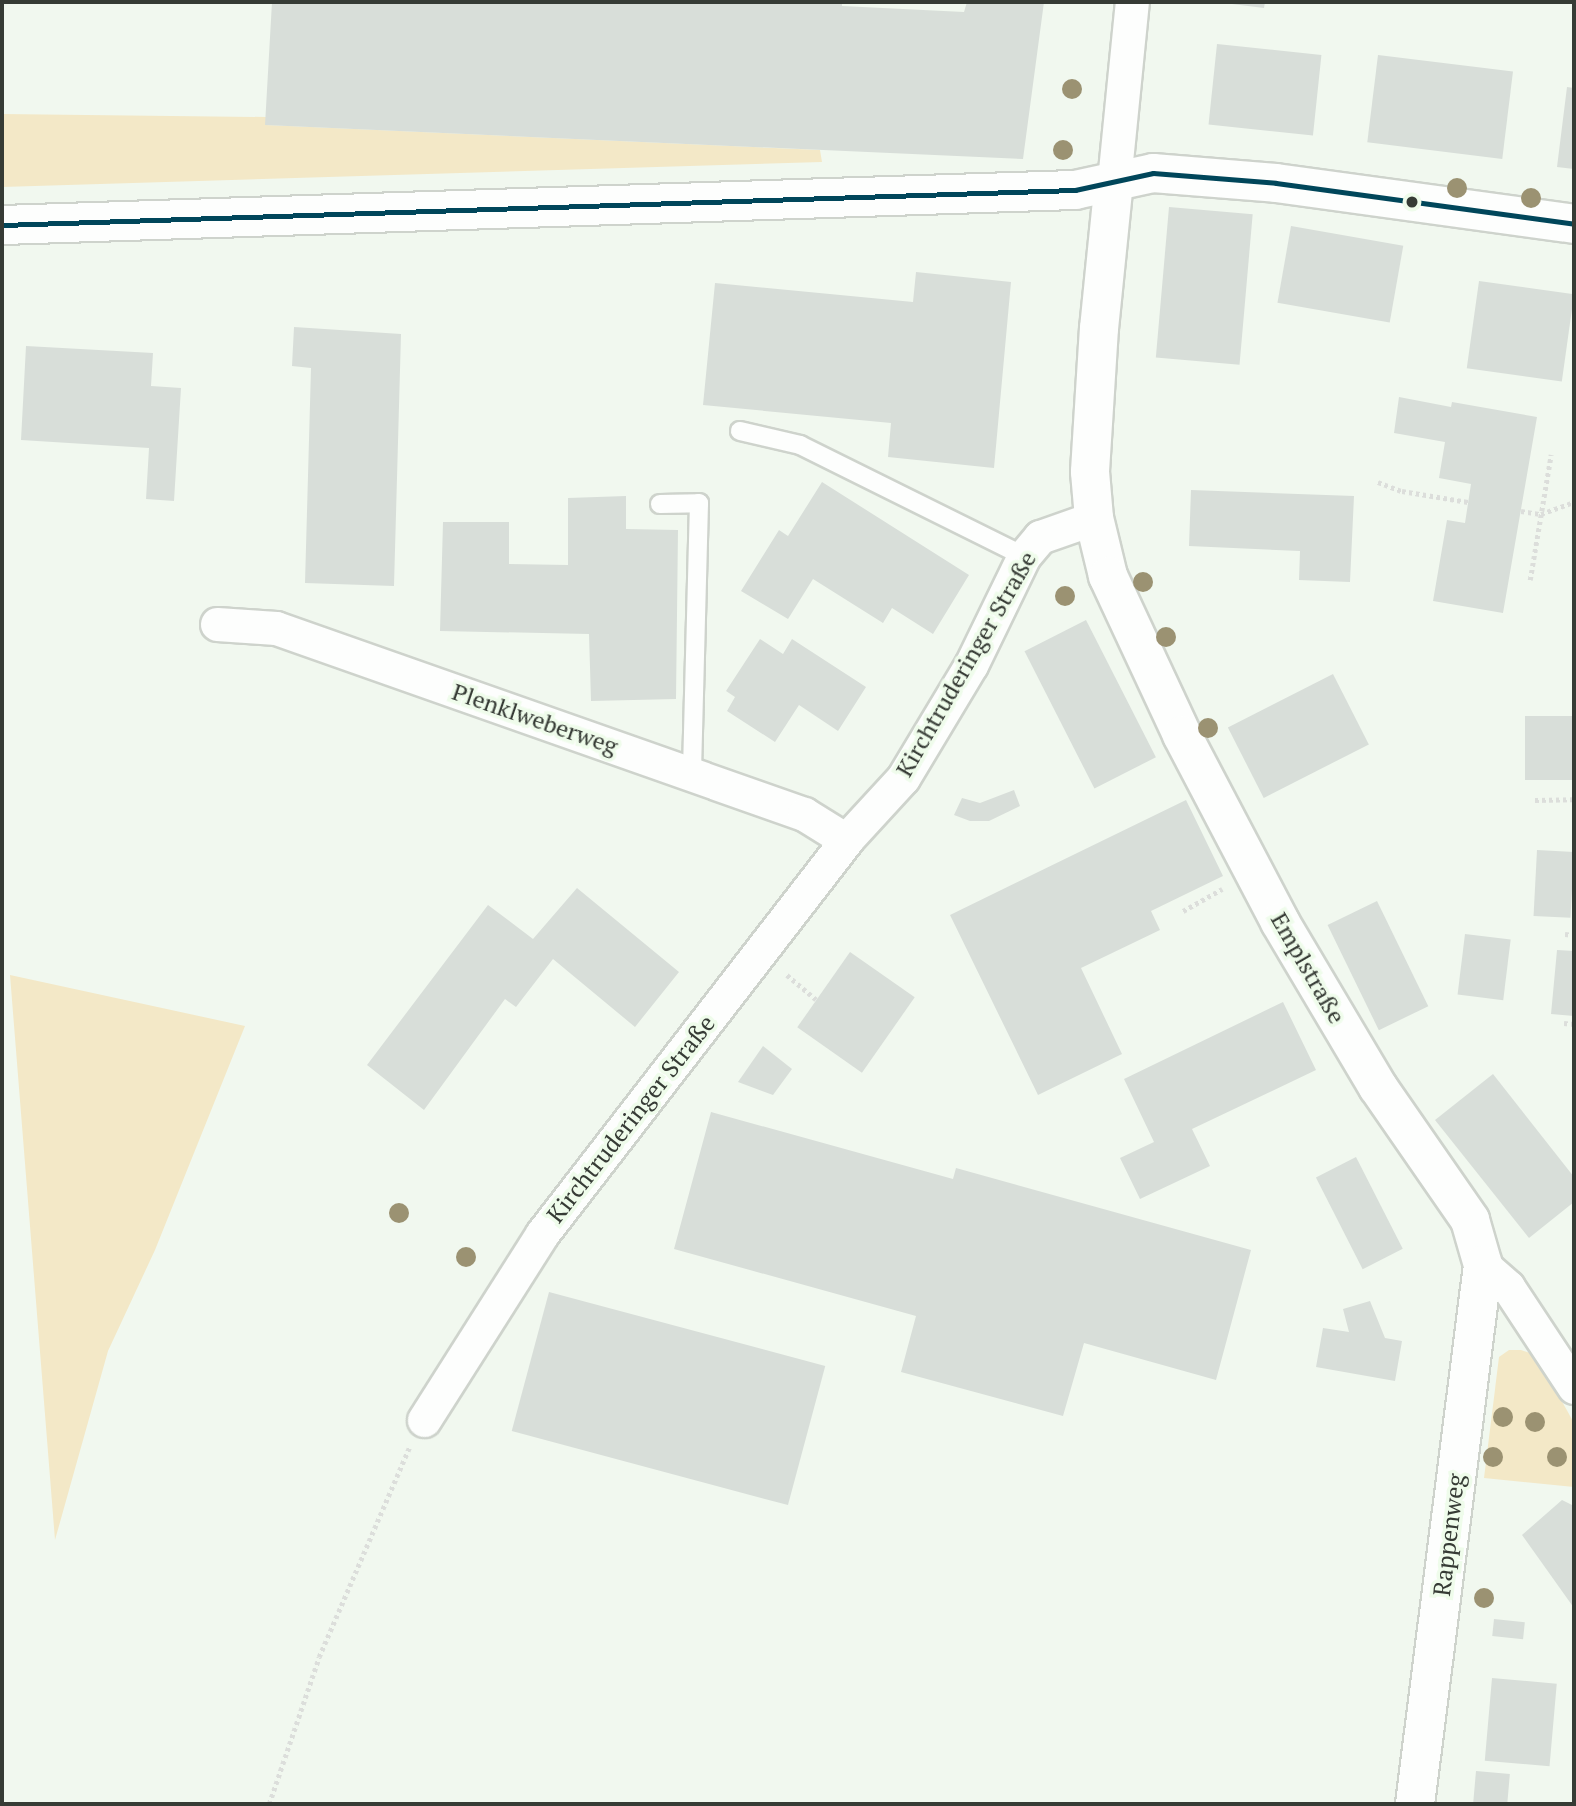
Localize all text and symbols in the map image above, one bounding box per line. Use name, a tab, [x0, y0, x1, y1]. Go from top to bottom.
unlabelled marker	[1405, 195, 1419, 209]
street label: Kirchtruderinger Straße	[890, 546, 1042, 782]
street label: Plenklweberweg	[448, 677, 622, 761]
street label: Emplstraße	[1265, 907, 1351, 1029]
street label: Kirchtruderinger Straße	[541, 1009, 721, 1229]
street label: Rappenweg	[1427, 1472, 1471, 1598]

